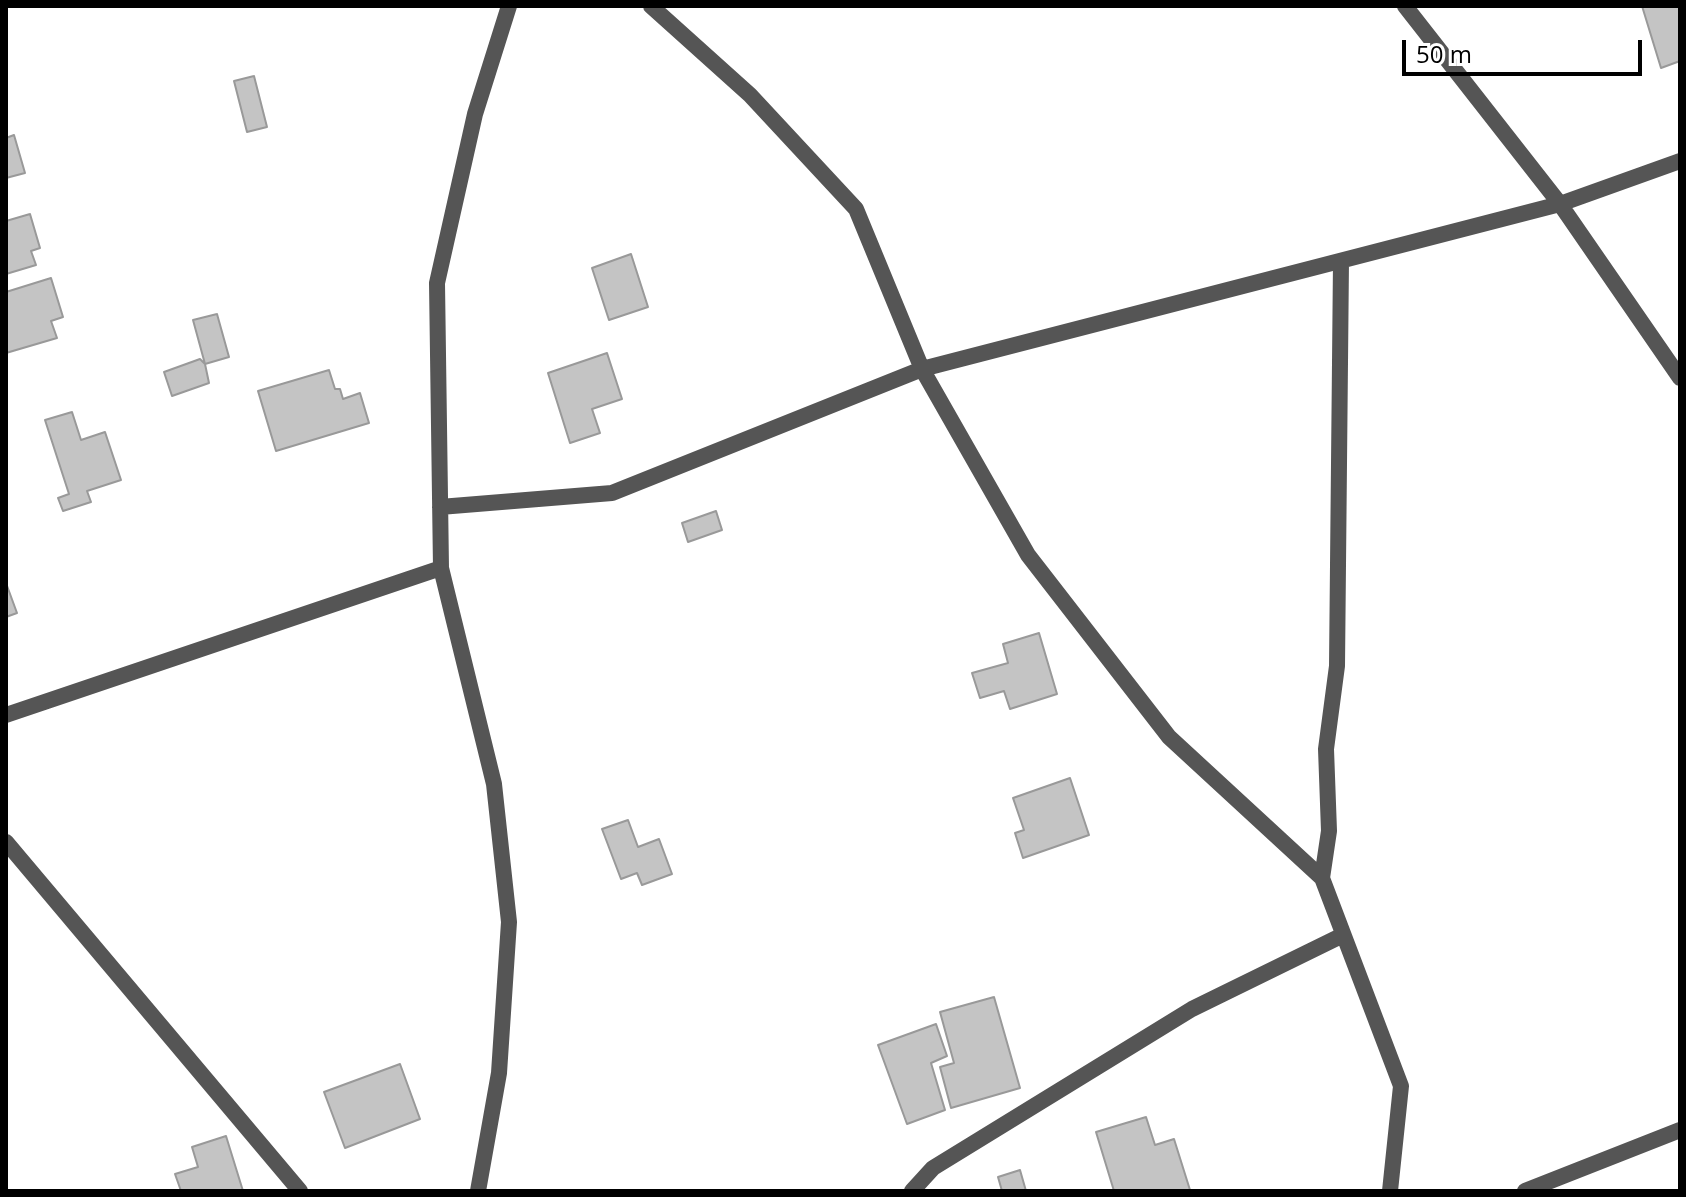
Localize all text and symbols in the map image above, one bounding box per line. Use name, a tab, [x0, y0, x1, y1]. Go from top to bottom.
scale bar	[1406, 24, 1646, 74]
text: 50 m	[1416, 37, 1472, 70]

